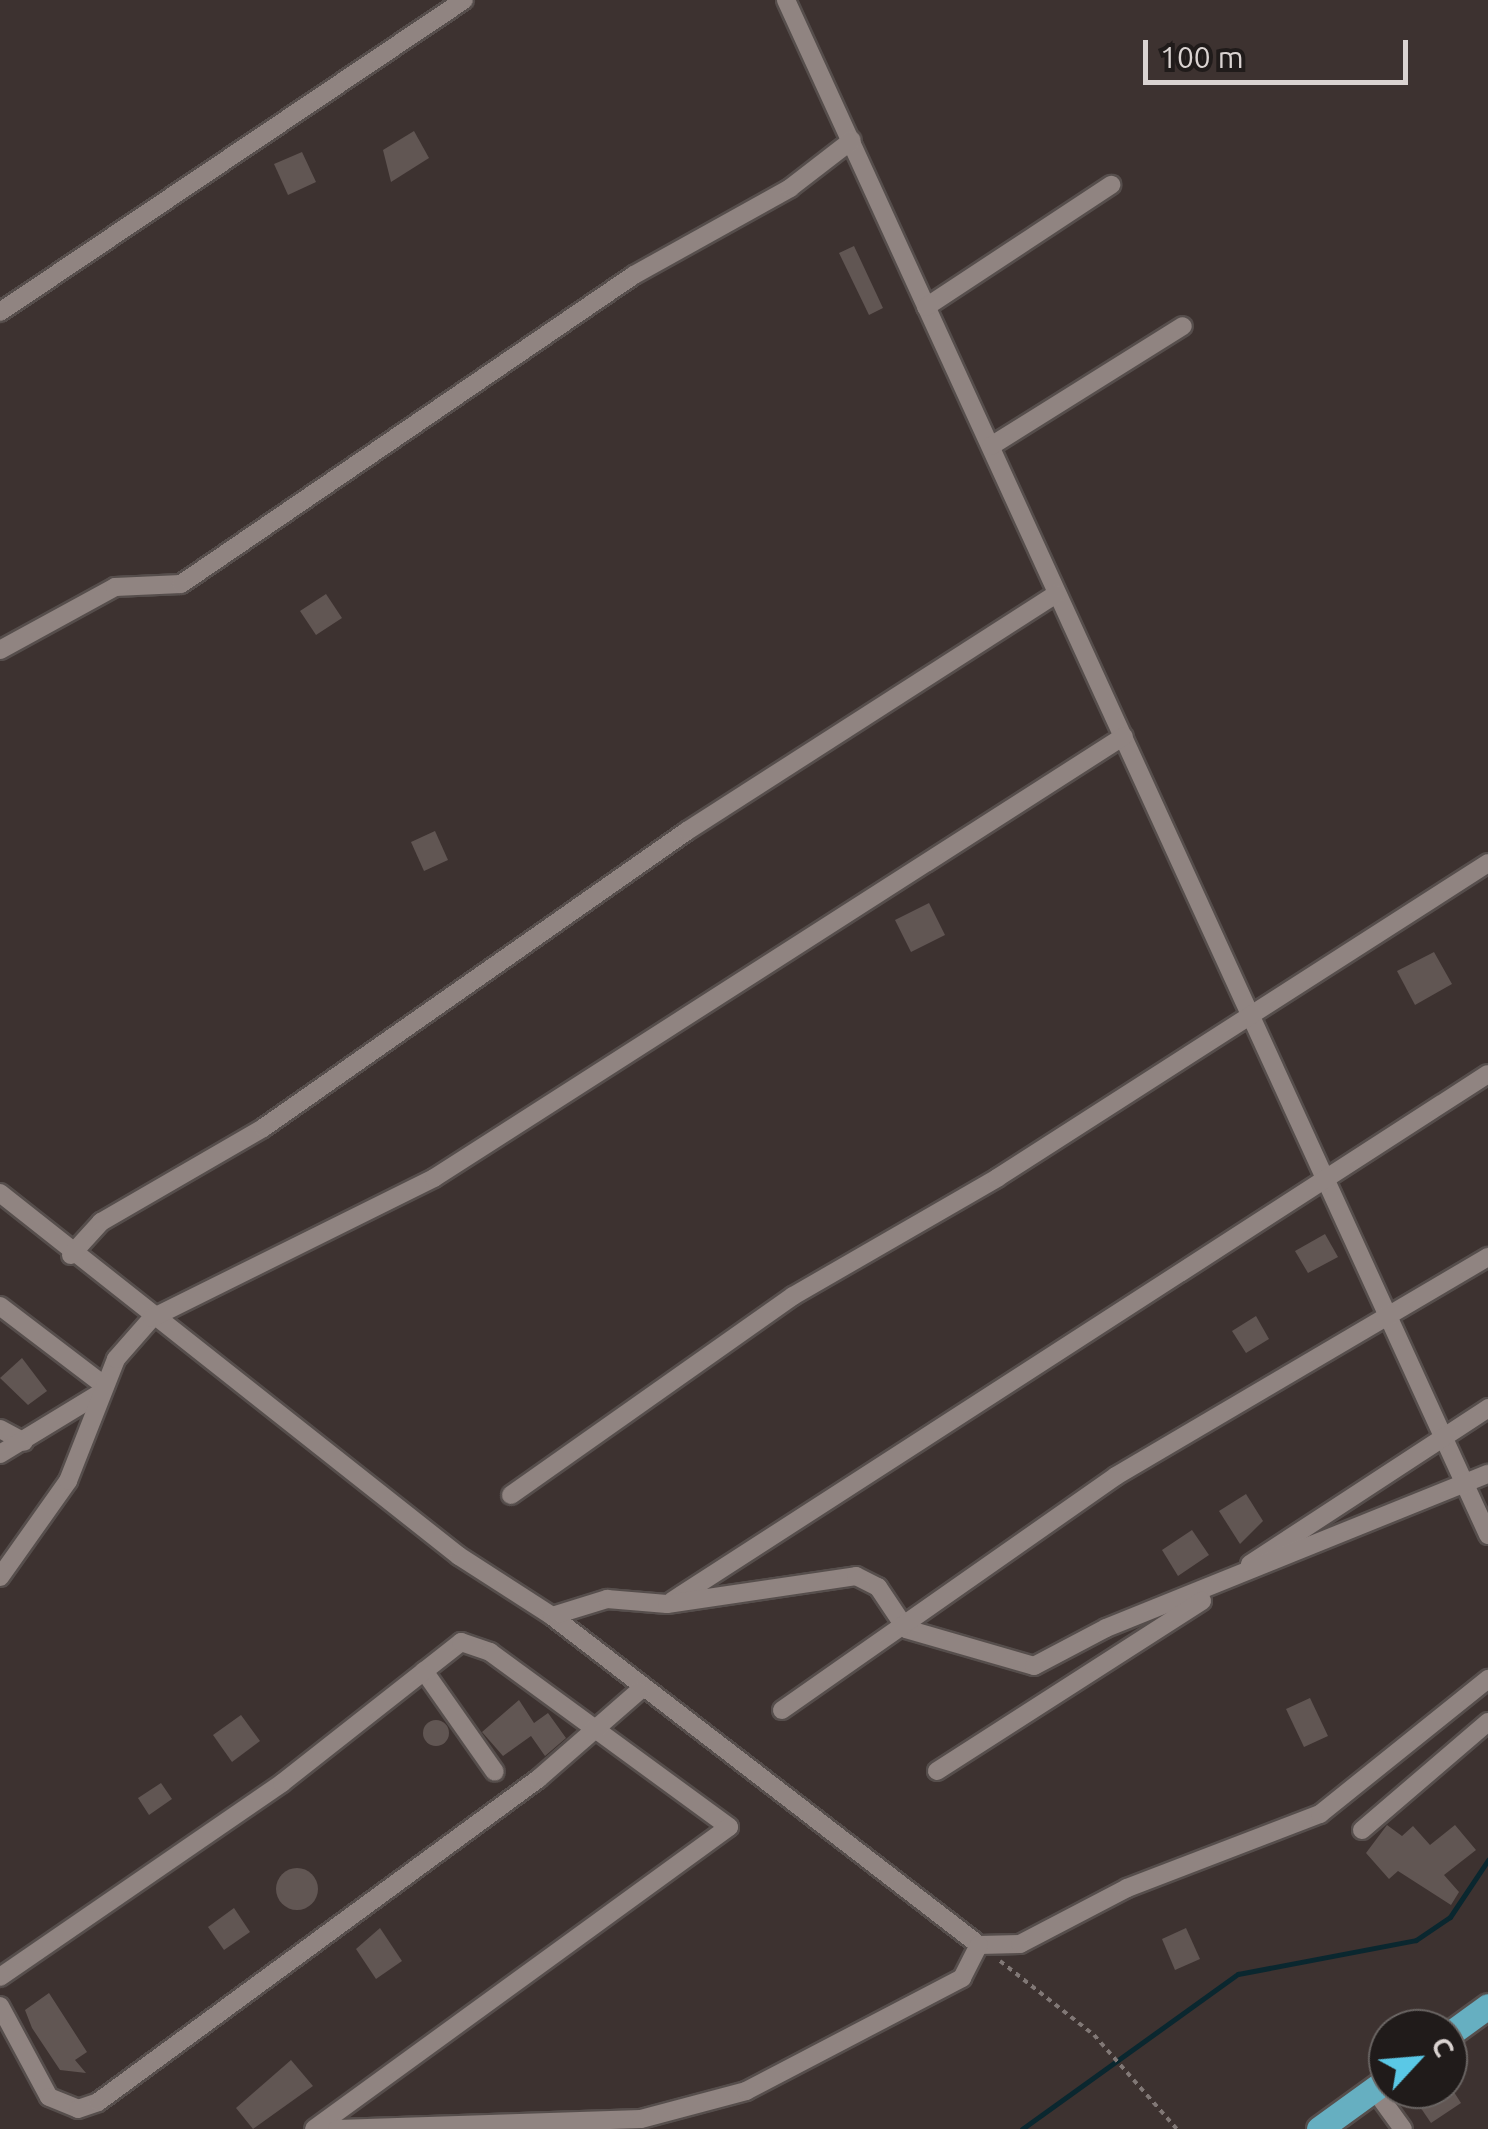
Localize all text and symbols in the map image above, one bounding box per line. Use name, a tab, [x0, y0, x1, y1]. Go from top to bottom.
scale bar	[1148, 20, 1413, 82]
text: 100 m	[1160, 40, 1244, 74]
north arrow	[1368, 2009, 1468, 2109]
text: С	[1426, 2032, 1461, 2061]

